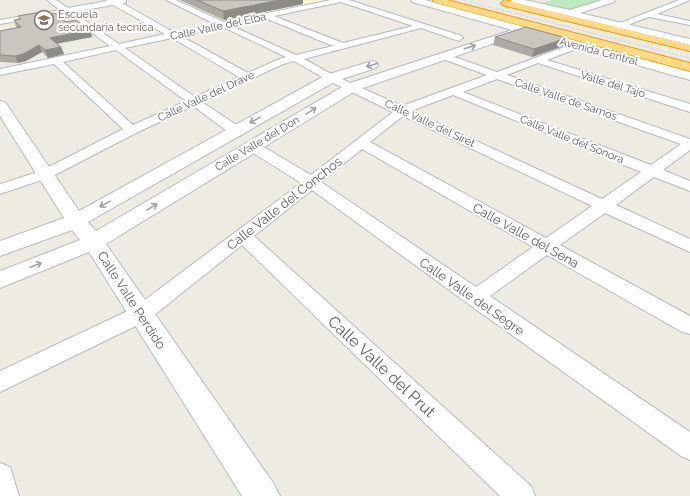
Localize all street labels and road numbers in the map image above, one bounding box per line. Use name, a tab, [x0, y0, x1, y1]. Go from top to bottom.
street label: Calle Valle del Elba	[169, 10, 267, 43]
street label: Avenida Central	[558, 35, 639, 68]
street label: Calle Valle del Drave	[156, 68, 257, 125]
street label: Valle del Tajo	[579, 68, 647, 101]
street label: Calle Valle de Samos	[513, 76, 619, 123]
street label: Calle Valle del Siret	[383, 97, 477, 150]
street label: Calle Valle del Don	[213, 113, 302, 174]
street label: Calle Valle del Sonora	[518, 113, 626, 166]
street label: Calle Valle del Conchos	[224, 154, 345, 253]
street label: Calle Valle del Sena	[470, 200, 582, 271]
street label: Calle Valle Perdido	[94, 249, 169, 352]
street label: Calle Valle del Segre	[416, 255, 527, 338]
street label: Calle Valle del Prut	[324, 312, 440, 421]

